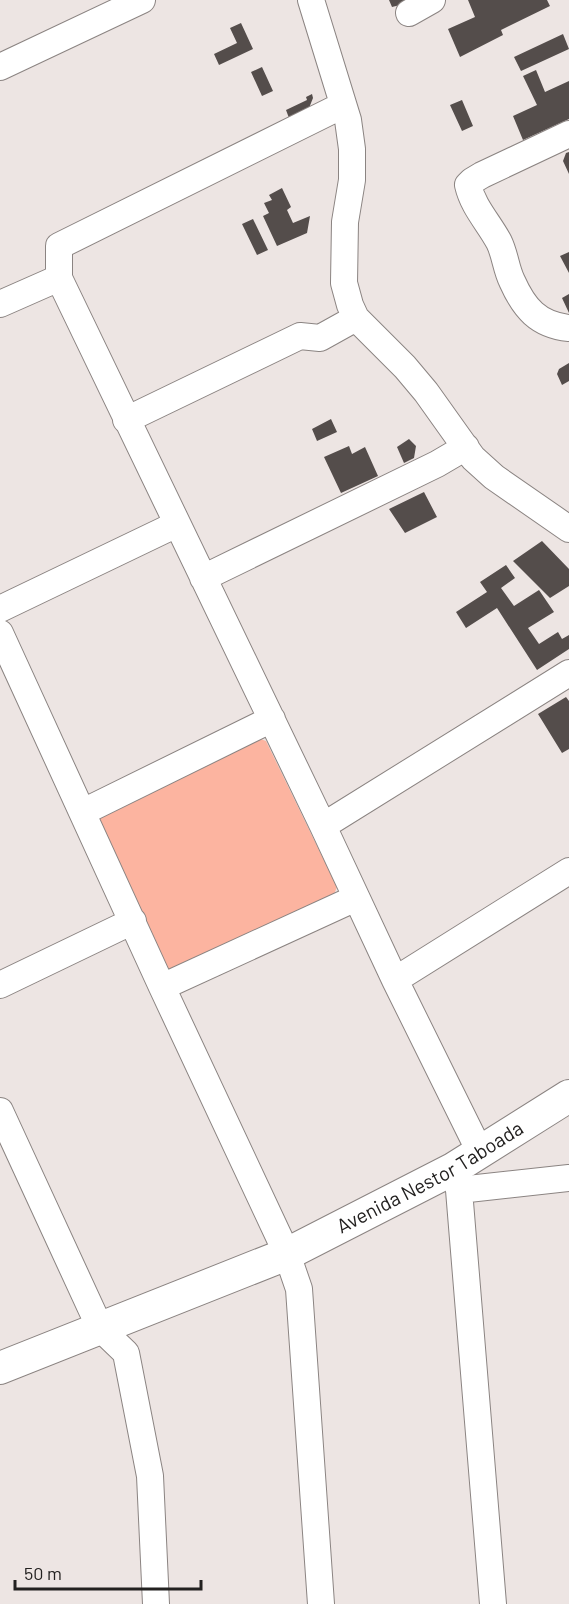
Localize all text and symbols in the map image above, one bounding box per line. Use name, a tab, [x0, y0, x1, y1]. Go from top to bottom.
street label: Avenida Nestor Taboada	[332, 1115, 527, 1238]
scale bar	[15, 1553, 201, 1591]
text: 50 m	[24, 1562, 62, 1584]

